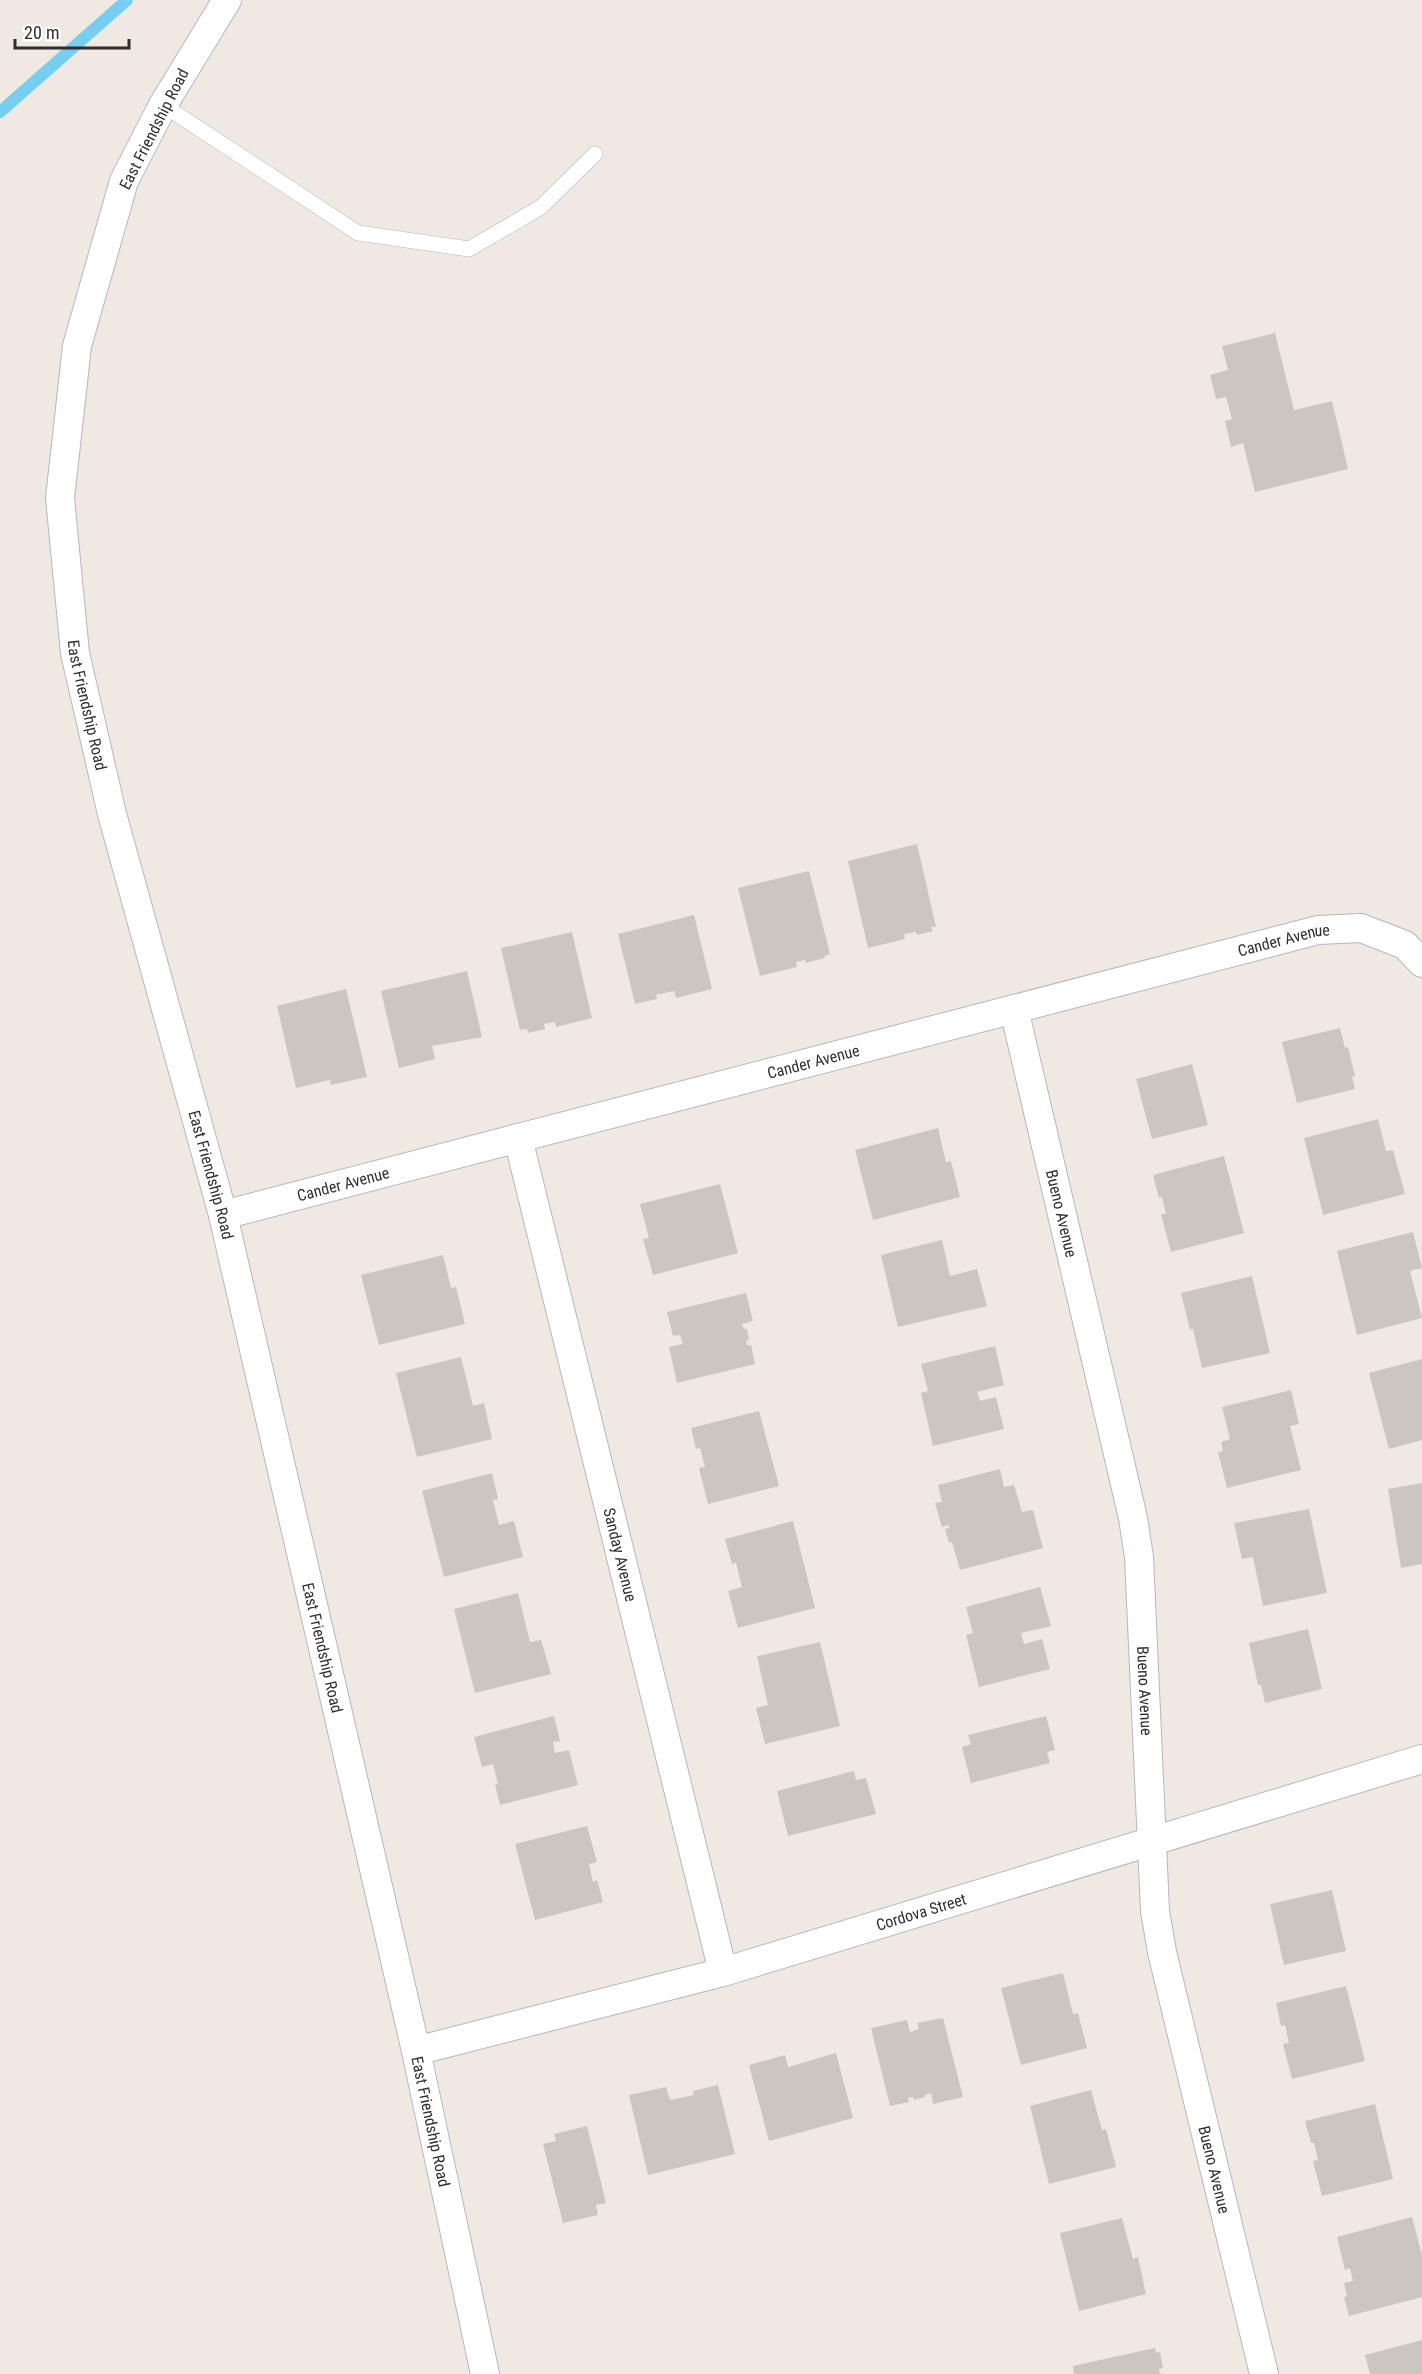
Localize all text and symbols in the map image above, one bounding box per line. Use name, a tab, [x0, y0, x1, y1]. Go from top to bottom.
scale bar	[15, 12, 129, 50]
text: 20 m	[24, 22, 59, 43]
street label: East Friendship Road	[115, 65, 193, 193]
street label: East Friendship Road	[64, 639, 111, 772]
street label: Cander Avenue	[1236, 920, 1330, 960]
street label: Cander Avenue	[765, 1040, 861, 1082]
street label: East Friendship Road	[185, 1108, 238, 1241]
street label: Cander Avenue	[295, 1163, 391, 1205]
street label: Bueno Avenue	[1042, 1168, 1081, 1259]
street label: Sanday Avenue	[600, 1506, 641, 1603]
street label: East Friendship Road	[299, 1581, 347, 1715]
street label: Bueno Avenue	[1134, 1646, 1157, 1736]
street label: Cordova Street	[874, 1889, 969, 1934]
street label: East Friendship Road	[408, 2055, 454, 2189]
street label: Bueno Avenue	[1195, 2124, 1234, 2215]

